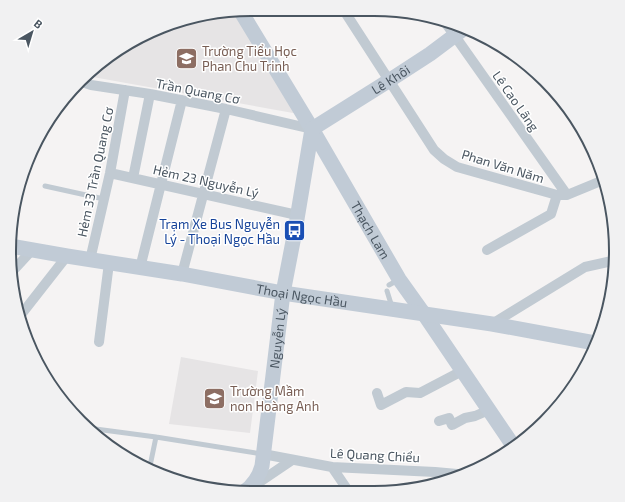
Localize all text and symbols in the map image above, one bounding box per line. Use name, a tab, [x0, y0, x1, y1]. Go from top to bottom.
north arrow	[12, 12, 52, 52]
text: B	[32, 16, 45, 31]
place label: Trường Tiểu Học Phan Chu Trinh	[202, 43, 297, 74]
school or university icon: Trường Tiểu Học Phan Chu Trinh	[174, 45, 200, 71]
street label: Lê Khôi	[368, 61, 413, 98]
street label: Lê Cao Lãng	[489, 68, 543, 134]
street label: Trần Quang Cơ	[155, 75, 242, 107]
street label: Hẻm 33 Trần Quang Cơ	[73, 105, 117, 238]
street label: Phan Văn Năm	[460, 146, 546, 186]
street label: Hẻm 23 Nguyễn Lý	[152, 161, 261, 201]
street label: Thạch Lam	[348, 198, 394, 262]
place label: Trạm Xe Bus Nguyễn Lý - Thoại Ngọc Hầu	[159, 216, 280, 247]
bus stop icon: Trạm Xe Bus Nguyễn Lý - Thoại Ngọc Hầu	[282, 218, 308, 244]
street label: Thoại Ngọc Hầu	[255, 280, 348, 310]
street label: Nguyễn Lý	[266, 307, 289, 369]
place label: Trường Mầm non Hoàng Anh	[230, 383, 319, 414]
school or university icon: Trường Mầm non Hoàng Anh	[201, 385, 227, 411]
street label: Lê Quang Chiểu	[330, 445, 420, 465]

